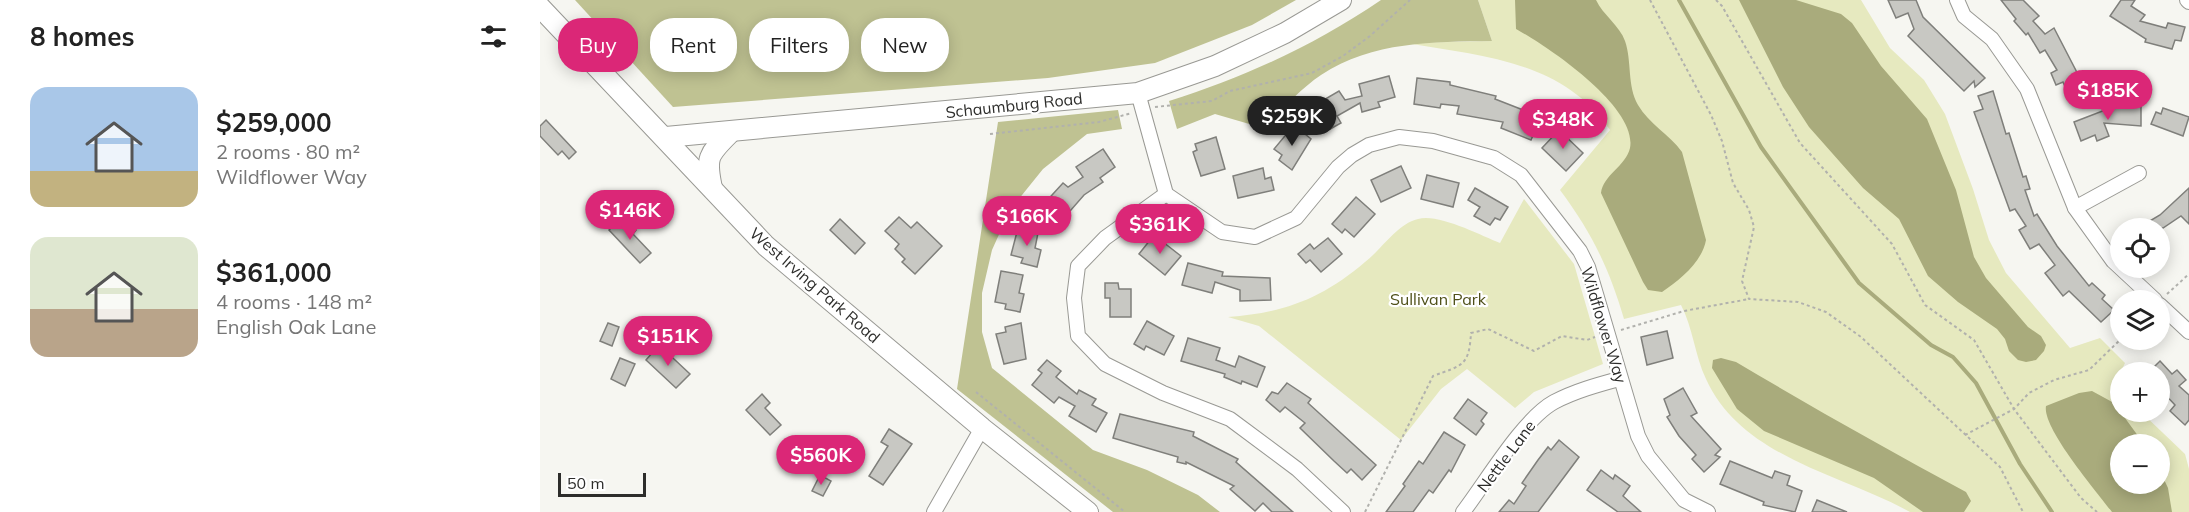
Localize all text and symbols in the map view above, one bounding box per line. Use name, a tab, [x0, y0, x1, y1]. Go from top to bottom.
chip: Buy	[558, 18, 638, 72]
chip: Rent	[650, 18, 737, 72]
chip: Filters	[749, 18, 849, 72]
chip: New	[861, 18, 949, 72]
text: 8 homes	[30, 20, 134, 53]
icon: filters	[477, 20, 510, 53]
pin: $185K	[2066, 70, 2150, 121]
text: $185K	[2077, 77, 2139, 102]
street label: Schaumburg Road	[944, 88, 1084, 122]
pin: $259K	[1250, 96, 1334, 147]
pin: $348K	[1521, 99, 1605, 150]
text: $259K	[1261, 103, 1323, 128]
text: $259,000	[216, 106, 332, 139]
text: $348K	[1532, 106, 1594, 131]
icon: home	[78, 111, 150, 183]
text: 2 rooms · 80 m²	[216, 139, 360, 164]
text: Wildflower Way	[216, 164, 367, 189]
pin: $146K	[588, 190, 672, 241]
pin: $166K	[985, 196, 1069, 247]
text: $146K	[599, 197, 661, 222]
text: $166K	[996, 203, 1058, 228]
pin: $361K	[1118, 204, 1202, 255]
text: $361K	[1129, 211, 1191, 236]
map controls	[2110, 218, 2170, 494]
button: locate	[2110, 218, 2170, 278]
street label: West Irving Park Road	[746, 223, 884, 347]
text: $361,000	[216, 256, 332, 289]
icon: home	[78, 261, 150, 333]
street label: Wildflower Way	[1577, 264, 1631, 386]
text: 4 rooms · 148 m²	[216, 289, 372, 314]
park label: Sullivan Park	[1390, 289, 1487, 309]
button: layers	[2110, 290, 2170, 350]
text: English Oak Lane	[216, 314, 376, 339]
pin: $151K	[626, 316, 710, 367]
text: $151K	[637, 323, 699, 348]
button: +	[2110, 362, 2170, 422]
street label: Nettle Lane	[1473, 416, 1539, 496]
button: −	[2110, 434, 2170, 494]
pin: $560K	[779, 435, 863, 486]
text: $560K	[790, 442, 852, 467]
scale bar	[558, 470, 646, 498]
text: 50 m	[567, 473, 604, 493]

